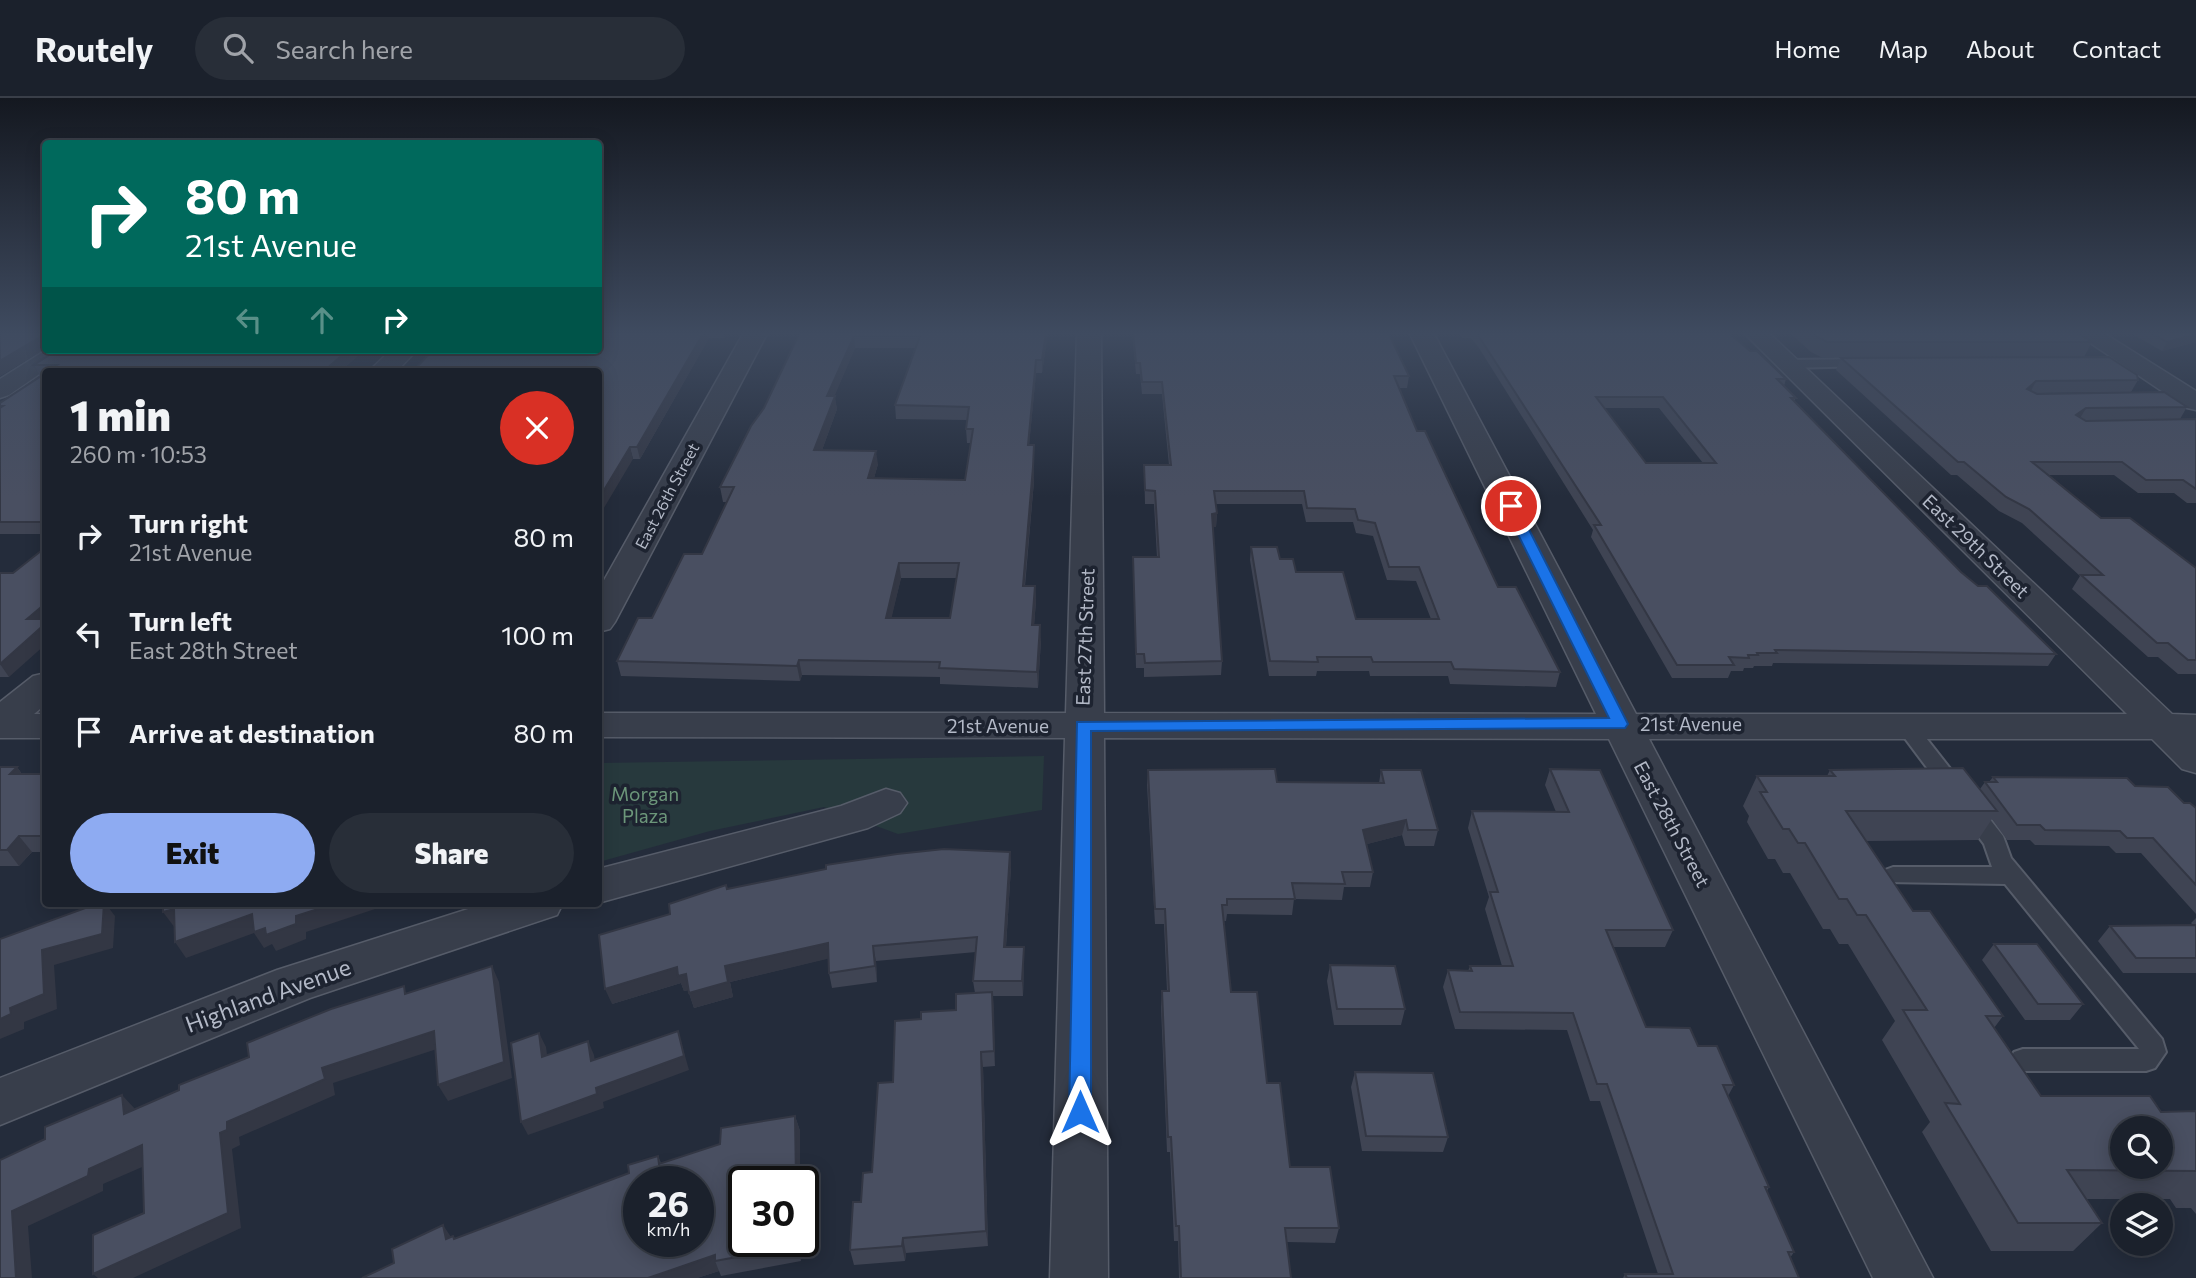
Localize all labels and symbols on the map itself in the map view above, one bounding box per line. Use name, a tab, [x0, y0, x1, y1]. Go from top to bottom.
street label: East 26th Street	[631, 439, 703, 552]
pin	[1481, 476, 1541, 536]
street label: East 29th Street	[1918, 489, 2035, 602]
street label: East 27th Street	[1071, 568, 1098, 706]
street label: 21st Avenue	[1640, 712, 1742, 735]
street label: 21st Avenue	[947, 714, 1049, 737]
street label: East 28th Street	[1630, 757, 1715, 891]
park label: Morgan Plaza	[611, 782, 679, 827]
street label: Highland Avenue	[181, 952, 354, 1038]
position arrow	[1043, 1075, 1117, 1149]
speed limit sign: 30	[728, 1166, 819, 1257]

